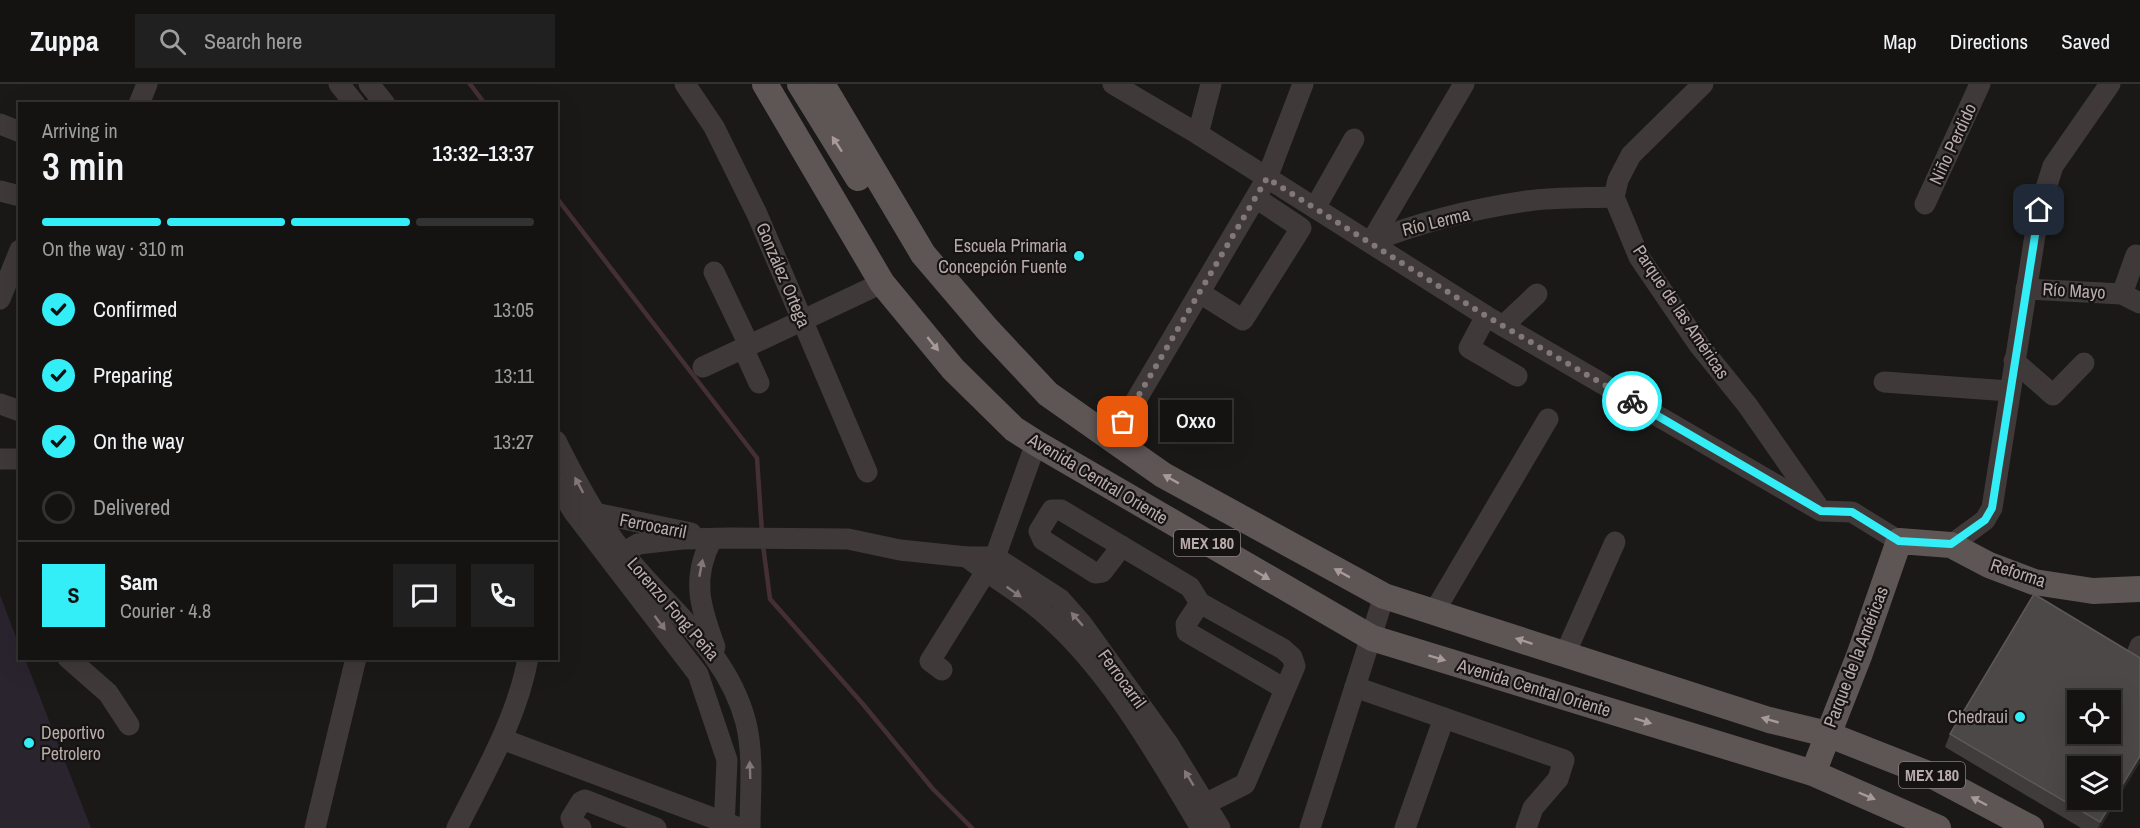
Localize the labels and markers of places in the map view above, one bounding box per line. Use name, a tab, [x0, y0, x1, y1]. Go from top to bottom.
pin	[2013, 184, 2064, 235]
place label: Escuela Primaria Concepción Fuente	[938, 233, 1067, 279]
marker: Escuela Primaria Concepción Fuente	[1072, 249, 1086, 263]
pin	[1097, 396, 1148, 447]
callout: Oxxo	[1159, 401, 1231, 443]
place label: Chedraui	[1947, 704, 2008, 729]
marker: Chedraui	[2013, 710, 2027, 724]
place label: Deportivo Petrolero	[41, 720, 105, 766]
marker: Deportivo Petrolero	[22, 736, 36, 750]

